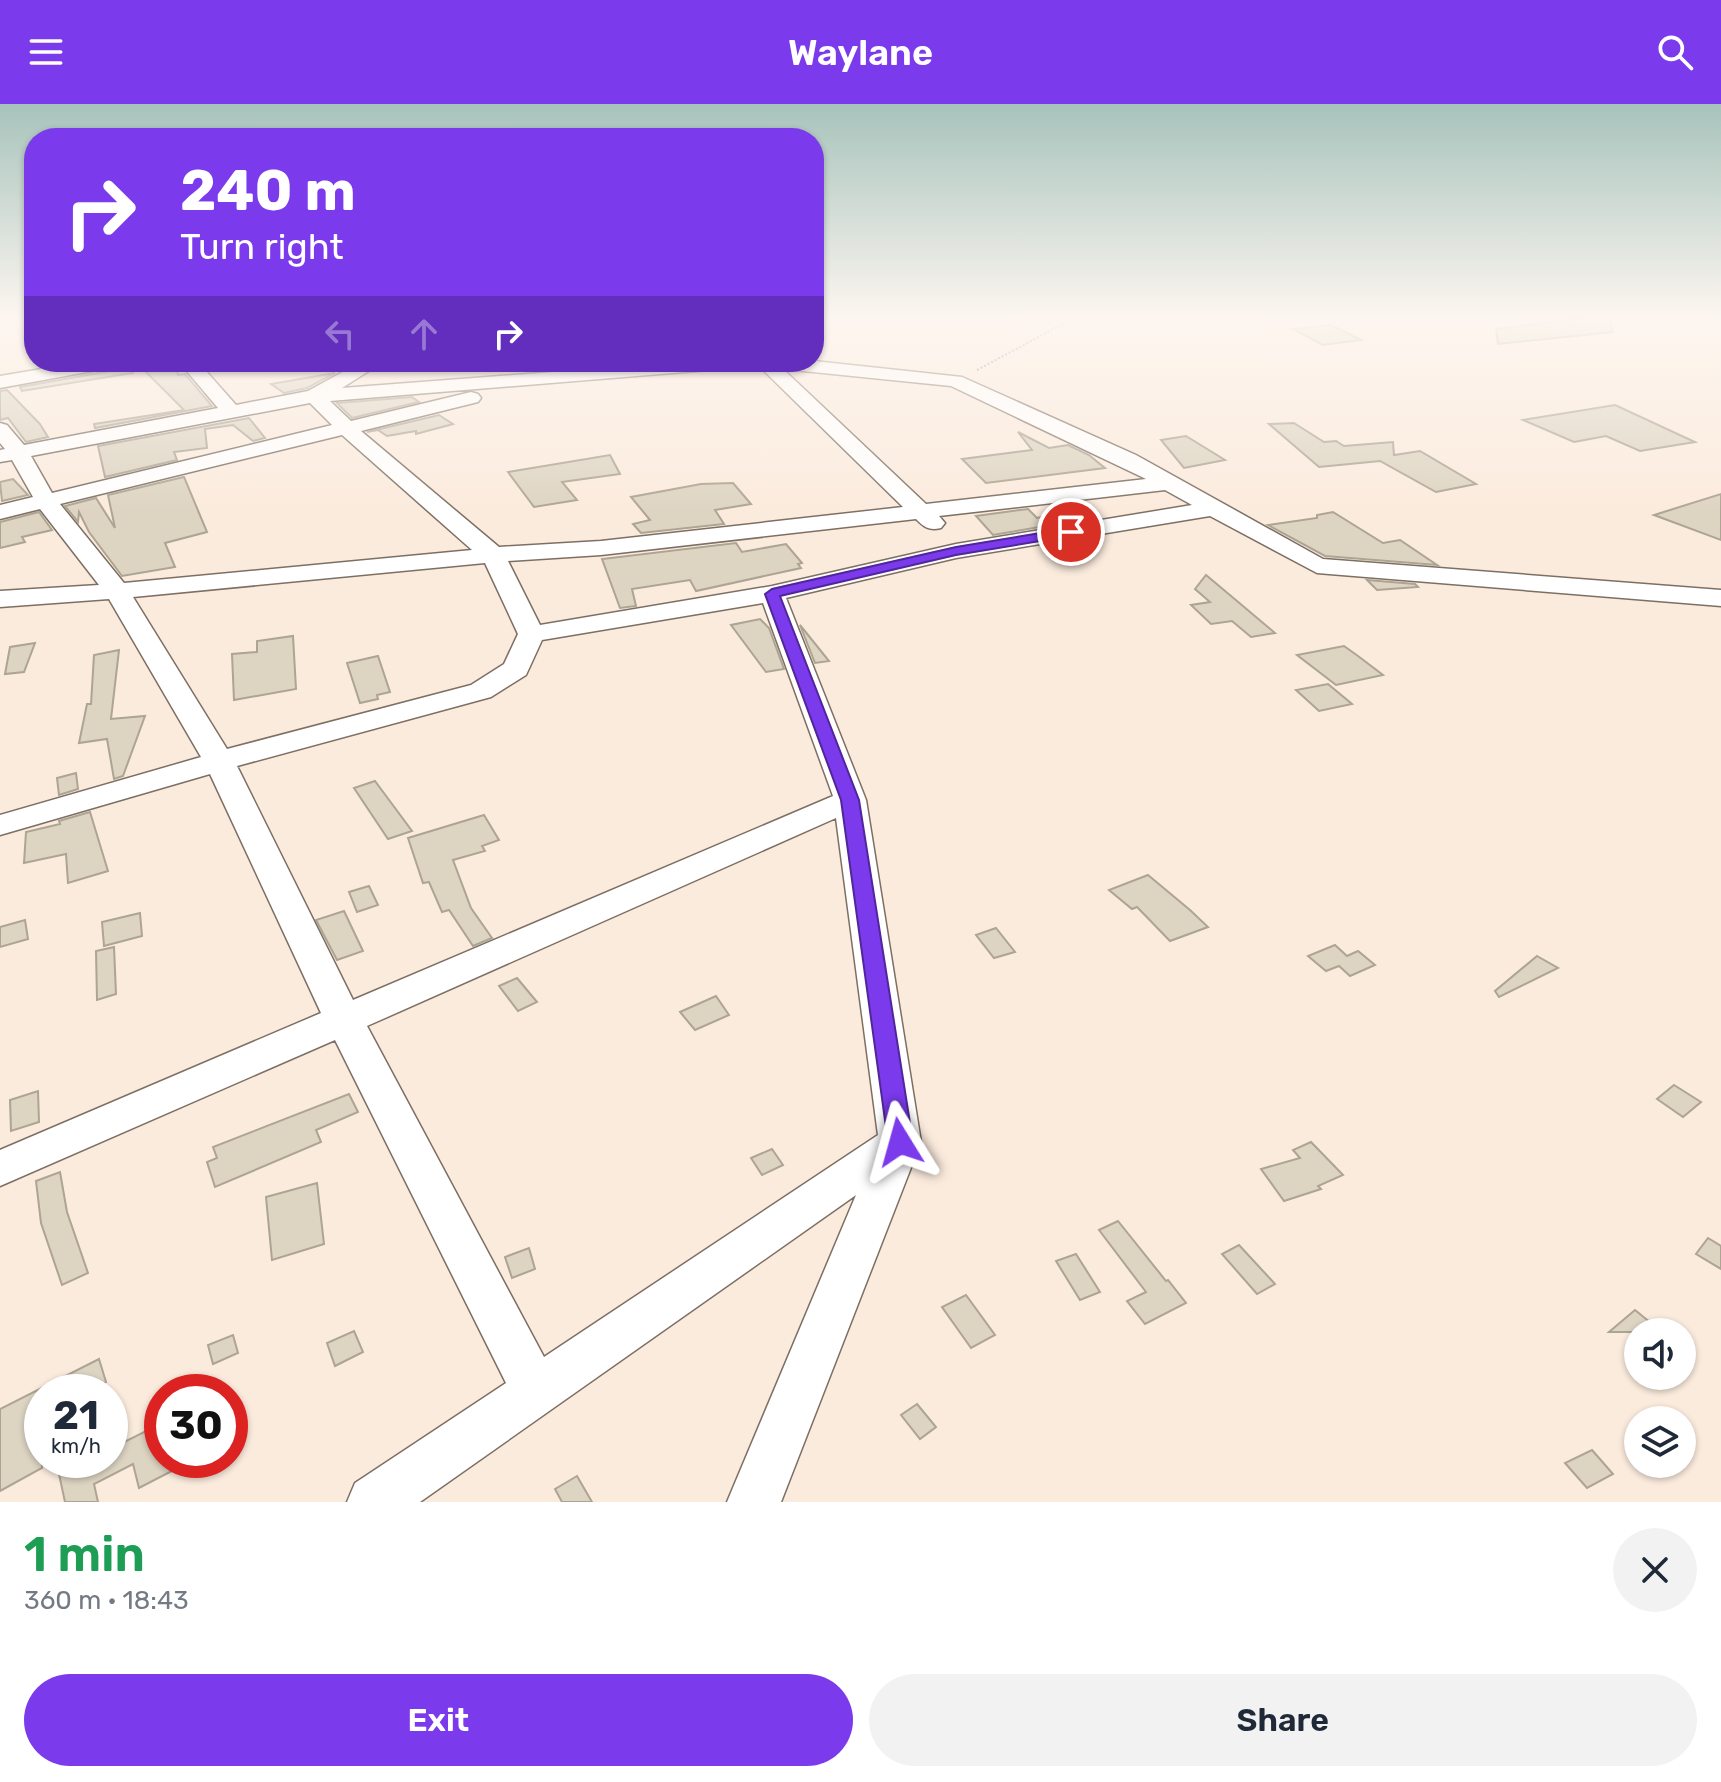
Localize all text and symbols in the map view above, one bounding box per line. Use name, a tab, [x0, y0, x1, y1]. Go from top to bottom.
icon: menu	[24, 30, 68, 74]
icon: search	[1653, 30, 1697, 74]
text: Waylane	[788, 31, 933, 74]
text: 240 m	[180, 158, 356, 224]
icon: right	[48, 160, 152, 264]
text: Turn right	[180, 225, 344, 268]
icon: left	[318, 312, 362, 356]
icon: ahead	[402, 312, 446, 356]
icon: right	[486, 312, 530, 356]
pin	[1037, 498, 1105, 566]
icon: arrive	[1049, 510, 1093, 554]
position arrow	[858, 1100, 942, 1184]
map controls	[1624, 1318, 1696, 1478]
button: sound	[1624, 1318, 1696, 1390]
speed limit sign: 30	[144, 1374, 248, 1478]
text: 21	[53, 1392, 99, 1439]
button: layers	[1624, 1406, 1696, 1478]
text: km/h	[51, 1434, 101, 1458]
text: 1 min	[24, 1526, 145, 1583]
button: close	[1613, 1528, 1697, 1612]
text: 360 m · 18:43	[24, 1585, 189, 1616]
button: Exit	[24, 1674, 853, 1766]
button: Share	[869, 1674, 1697, 1766]

